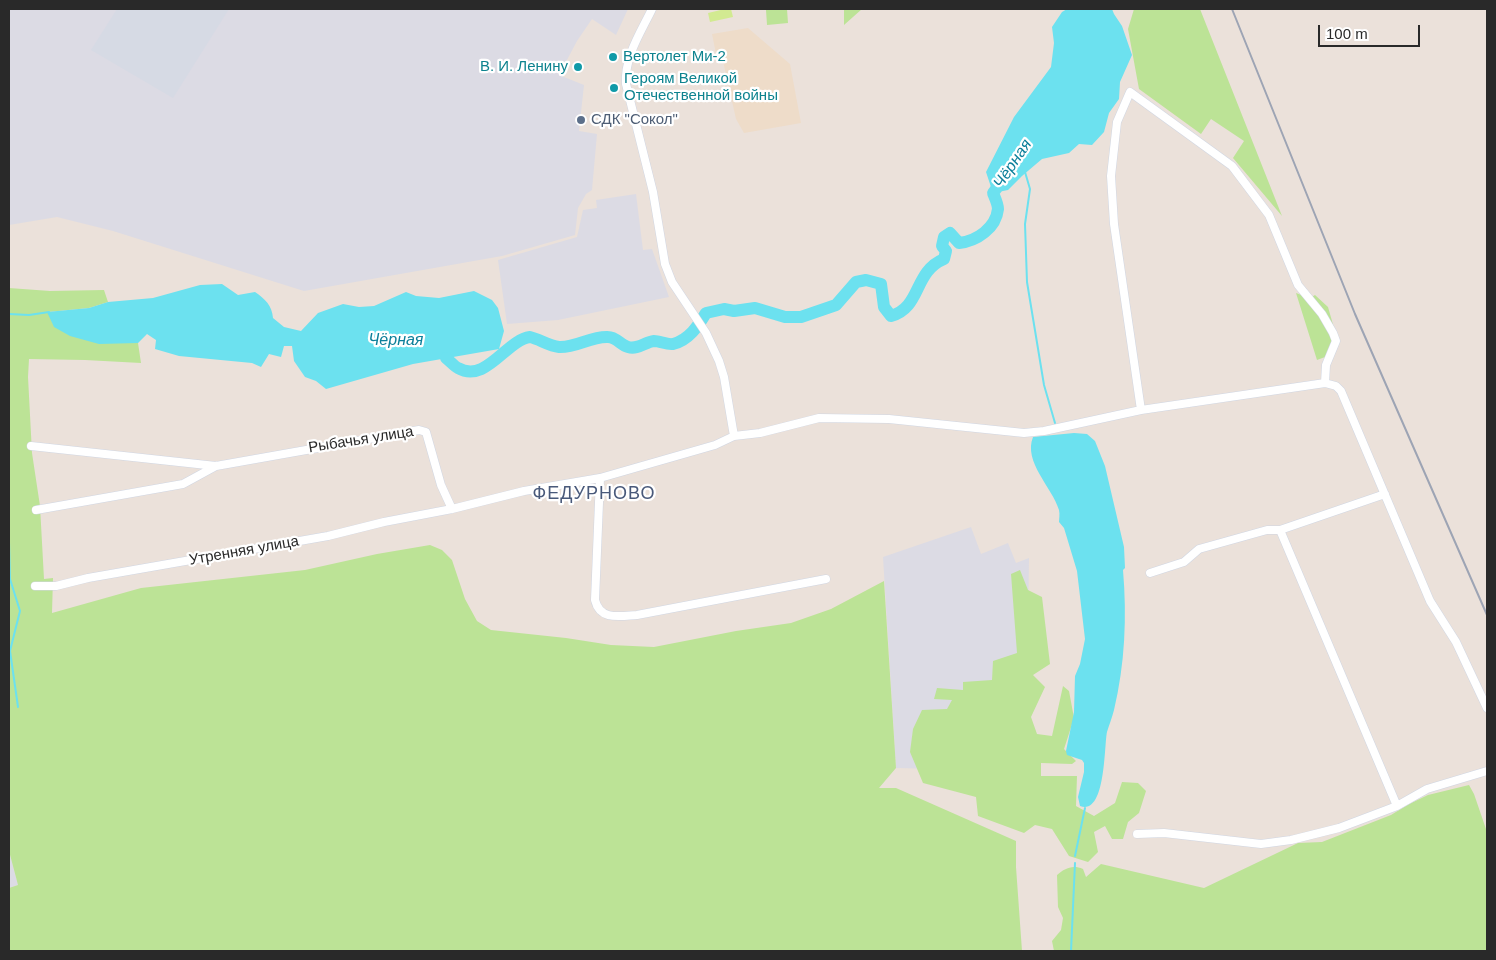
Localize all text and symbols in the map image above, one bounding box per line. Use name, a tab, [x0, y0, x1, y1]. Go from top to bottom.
scale bar	[1321, 15, 1424, 47]
text: 100 m	[1326, 25, 1368, 42]
place label: Вертолет Ми-2	[623, 48, 726, 66]
marker: Вертолет Ми-2	[607, 51, 619, 63]
place label: В. И. Ленину	[480, 58, 568, 76]
marker: В. И. Ленину	[572, 61, 584, 73]
place label: Героям Великой Отечественной войны	[624, 70, 778, 105]
marker: Героям Великой Отечественной войны	[608, 82, 620, 94]
place label: СДК "Сокол"	[591, 111, 678, 129]
marker: СДК "Сокол"	[575, 114, 587, 126]
water label: Чёрная	[990, 136, 1036, 192]
water label: Чёрная	[369, 331, 423, 351]
street label: Рыбачья улица	[307, 423, 415, 457]
district label: ФЕДУРНОВО	[531, 483, 657, 505]
street label: Утренняя улица	[188, 532, 300, 570]

